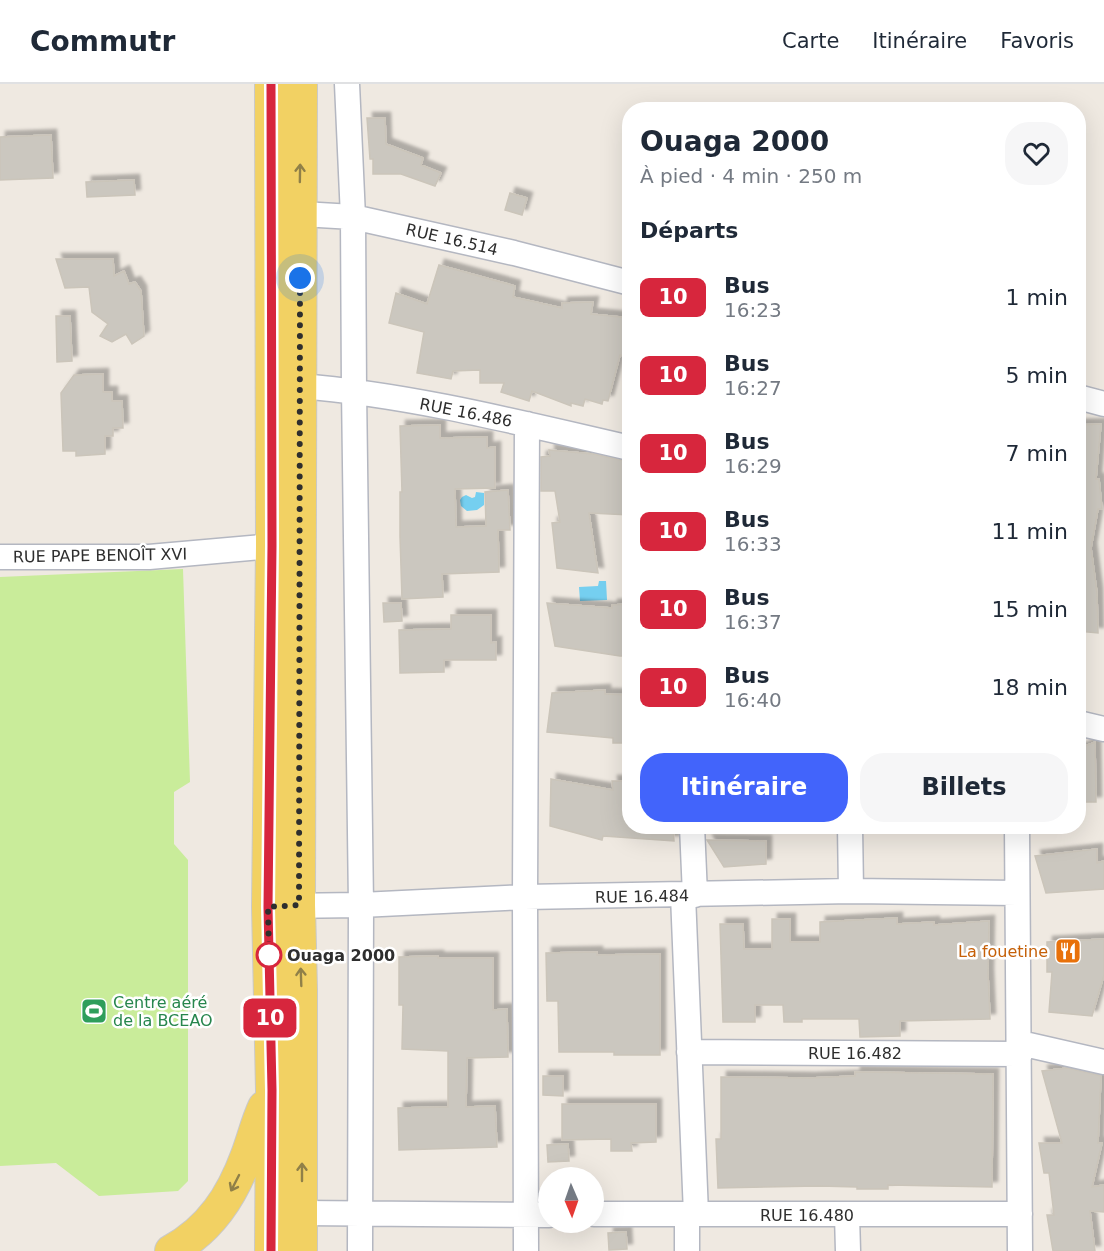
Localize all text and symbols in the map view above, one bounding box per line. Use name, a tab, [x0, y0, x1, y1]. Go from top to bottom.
text: Commutr	[30, 25, 175, 58]
text: Carte	[782, 29, 839, 53]
text: Itinéraire	[872, 29, 967, 53]
text: Favoris	[1000, 29, 1074, 53]
button: heart	[1005, 122, 1068, 185]
text: Ouaga 2000	[640, 125, 829, 158]
one-way arrow	[294, 163, 306, 183]
text: À pied · 4 min · 250 m	[640, 164, 862, 188]
text: Départs	[640, 218, 738, 243]
street label: RUE 16.514	[404, 220, 500, 259]
your location	[285, 263, 315, 293]
text: Bus	[724, 273, 770, 298]
text: 10	[658, 285, 688, 309]
text: 1 min	[1006, 285, 1068, 310]
text: 16:23	[724, 298, 782, 322]
text: Bus	[724, 351, 770, 376]
text: 10	[658, 363, 688, 387]
text: 5 min	[1006, 363, 1068, 388]
text: 16:27	[724, 376, 782, 400]
street label: RUE 16.486	[418, 394, 514, 431]
text: Bus	[724, 429, 770, 454]
text: 10	[658, 441, 688, 465]
text: 7 min	[1006, 441, 1068, 466]
text: 16:29	[724, 454, 782, 478]
text: Bus	[724, 507, 770, 532]
text: 10	[658, 519, 688, 543]
text: 11 min	[992, 519, 1068, 544]
text: 16:33	[724, 532, 782, 556]
street label: RUE PAPE BENOÎT XVI	[13, 544, 187, 567]
text: Bus	[724, 585, 770, 610]
text: 10	[658, 597, 688, 621]
text: 15 min	[992, 597, 1068, 622]
text: 16:37	[724, 610, 782, 634]
text: Bus	[724, 663, 770, 688]
text: 10	[658, 675, 688, 699]
text: 18 min	[992, 675, 1068, 700]
text: 16:40	[724, 688, 782, 712]
button: Itinéraire	[640, 753, 848, 822]
button: Billets	[860, 753, 1068, 822]
street label: RUE 16.484	[595, 886, 689, 907]
restaurant icon: La fouetine	[1053, 936, 1083, 966]
marker: Ouaga 2000	[256, 942, 282, 968]
place label: La fouetine	[958, 942, 1048, 961]
place label: Ouaga 2000	[287, 946, 395, 965]
one-way arrow	[295, 967, 307, 987]
place label: Centre aéré de la BCEAO	[113, 993, 213, 1030]
sports icon: Centre aéré de la BCEAO	[79, 996, 109, 1026]
line badge: 10	[243, 998, 297, 1038]
text: 10	[255, 1006, 285, 1030]
street label: RUE 16.482	[808, 1044, 902, 1063]
one-way arrow	[296, 1162, 308, 1182]
north arrow	[538, 1167, 604, 1233]
map controls	[538, 1167, 604, 1233]
one-way arrow	[229, 1174, 241, 1192]
street label: RUE 16.480	[760, 1206, 854, 1225]

